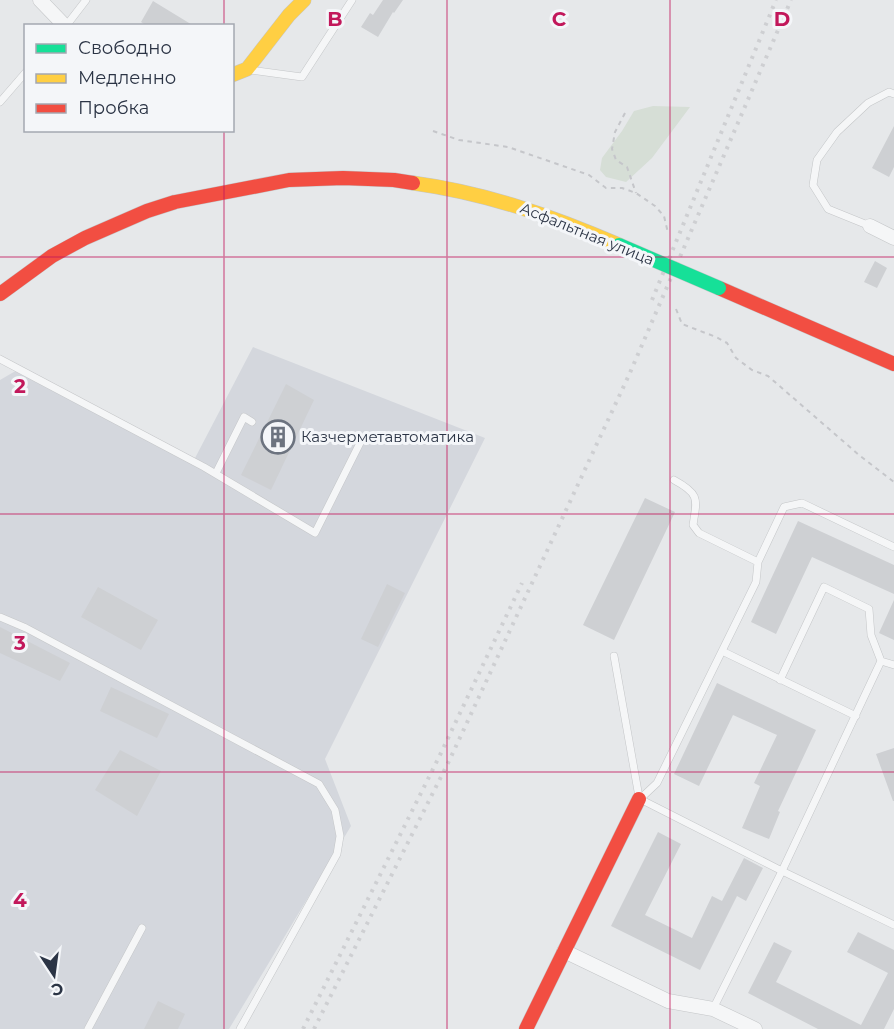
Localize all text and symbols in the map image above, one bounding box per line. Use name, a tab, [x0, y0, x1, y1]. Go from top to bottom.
text: B	[327, 7, 343, 31]
text: C	[552, 7, 567, 31]
text: D	[774, 7, 790, 31]
legend	[24, 24, 234, 132]
text: Свободно	[78, 37, 172, 59]
text: Медленно	[78, 67, 176, 89]
text: Пробка	[78, 97, 149, 119]
street label: Асфальтная улица	[517, 198, 657, 269]
text: 2	[14, 374, 26, 398]
building icon: Казчерметавтоматика	[260, 419, 296, 455]
place label: Казчерметавтоматика	[301, 427, 474, 446]
text: 3	[13, 631, 26, 655]
text: 4	[13, 888, 27, 912]
north arrow	[24, 945, 84, 1005]
text: С	[49, 979, 65, 1000]

